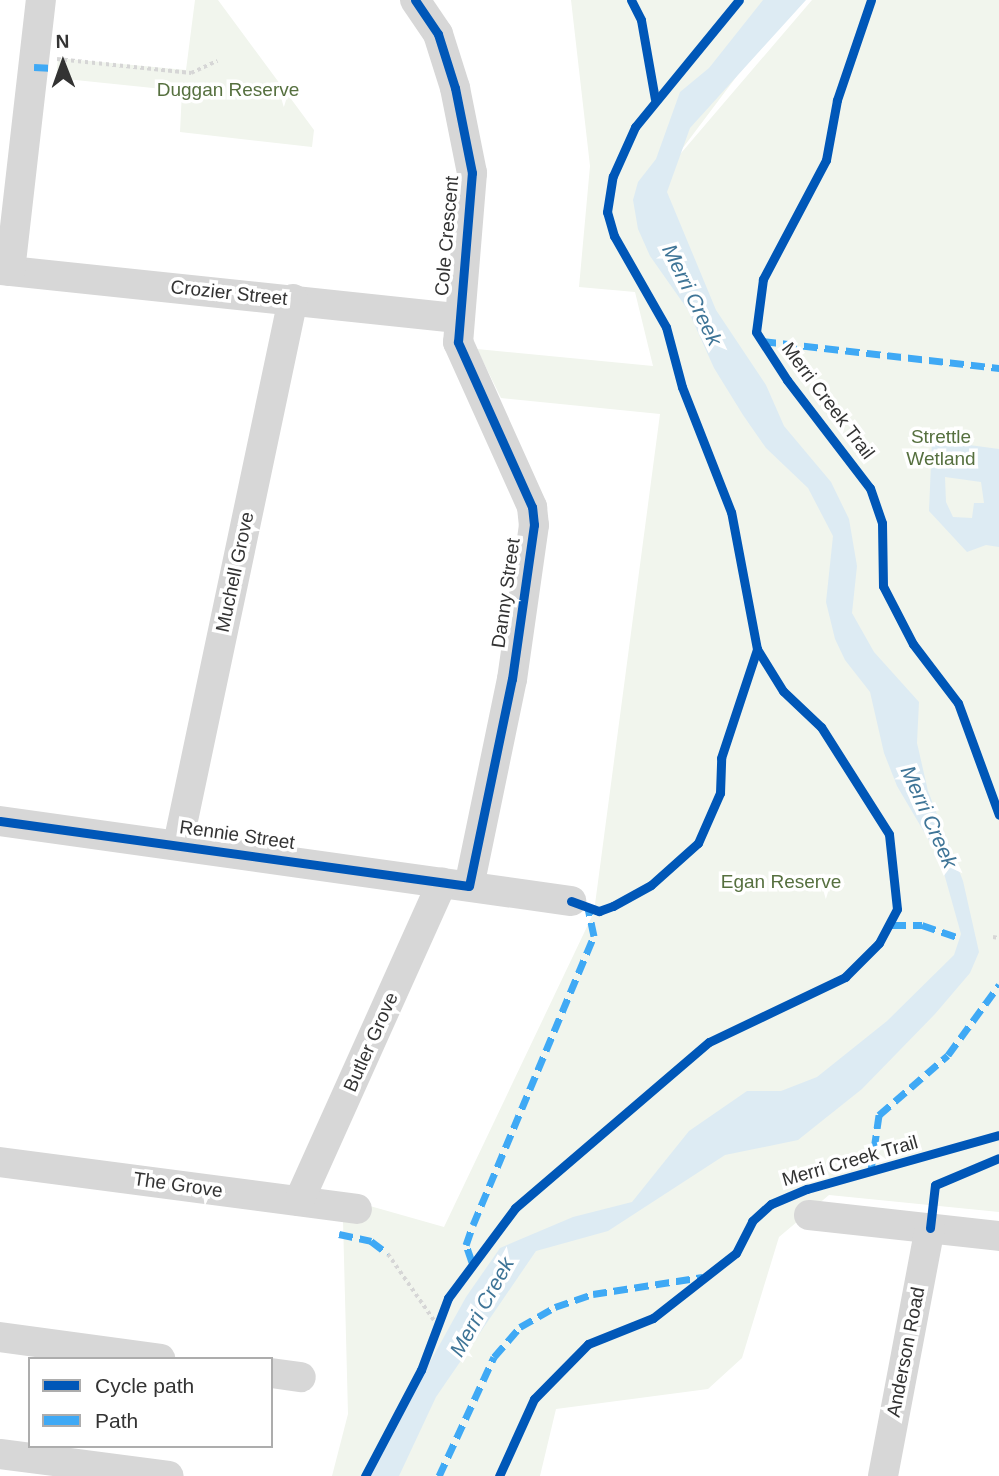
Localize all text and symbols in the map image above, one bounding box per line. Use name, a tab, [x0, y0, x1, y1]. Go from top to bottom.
north arrow	[28, 28, 98, 98]
text: N	[56, 31, 70, 52]
park label: Duggan Reserve	[157, 79, 299, 101]
street label: Cole Crescent	[430, 175, 464, 297]
water label: Merri Creek	[657, 240, 727, 350]
street label: Crozier Street	[170, 276, 288, 310]
street label: Merri Creek Trail	[777, 338, 879, 464]
park label: Strettle Wetland	[906, 426, 976, 470]
street label: Muchell Grove	[211, 510, 259, 634]
street label: Danny Street	[487, 537, 525, 649]
water label: Merri Creek	[895, 762, 963, 872]
street label: Rennie Street	[178, 816, 296, 854]
park label: Egan Reserve	[721, 871, 841, 893]
street label: Butler Grove	[339, 989, 403, 1095]
street label: Merri Creek Trail	[779, 1131, 921, 1191]
street label: The Grove	[132, 1167, 224, 1203]
water label: Merri Creek	[444, 1253, 520, 1361]
street label: Anderson Road	[882, 1285, 930, 1419]
legend	[28, 1357, 273, 1448]
text: Cycle path	[95, 1374, 194, 1397]
text: Path	[95, 1409, 138, 1432]

